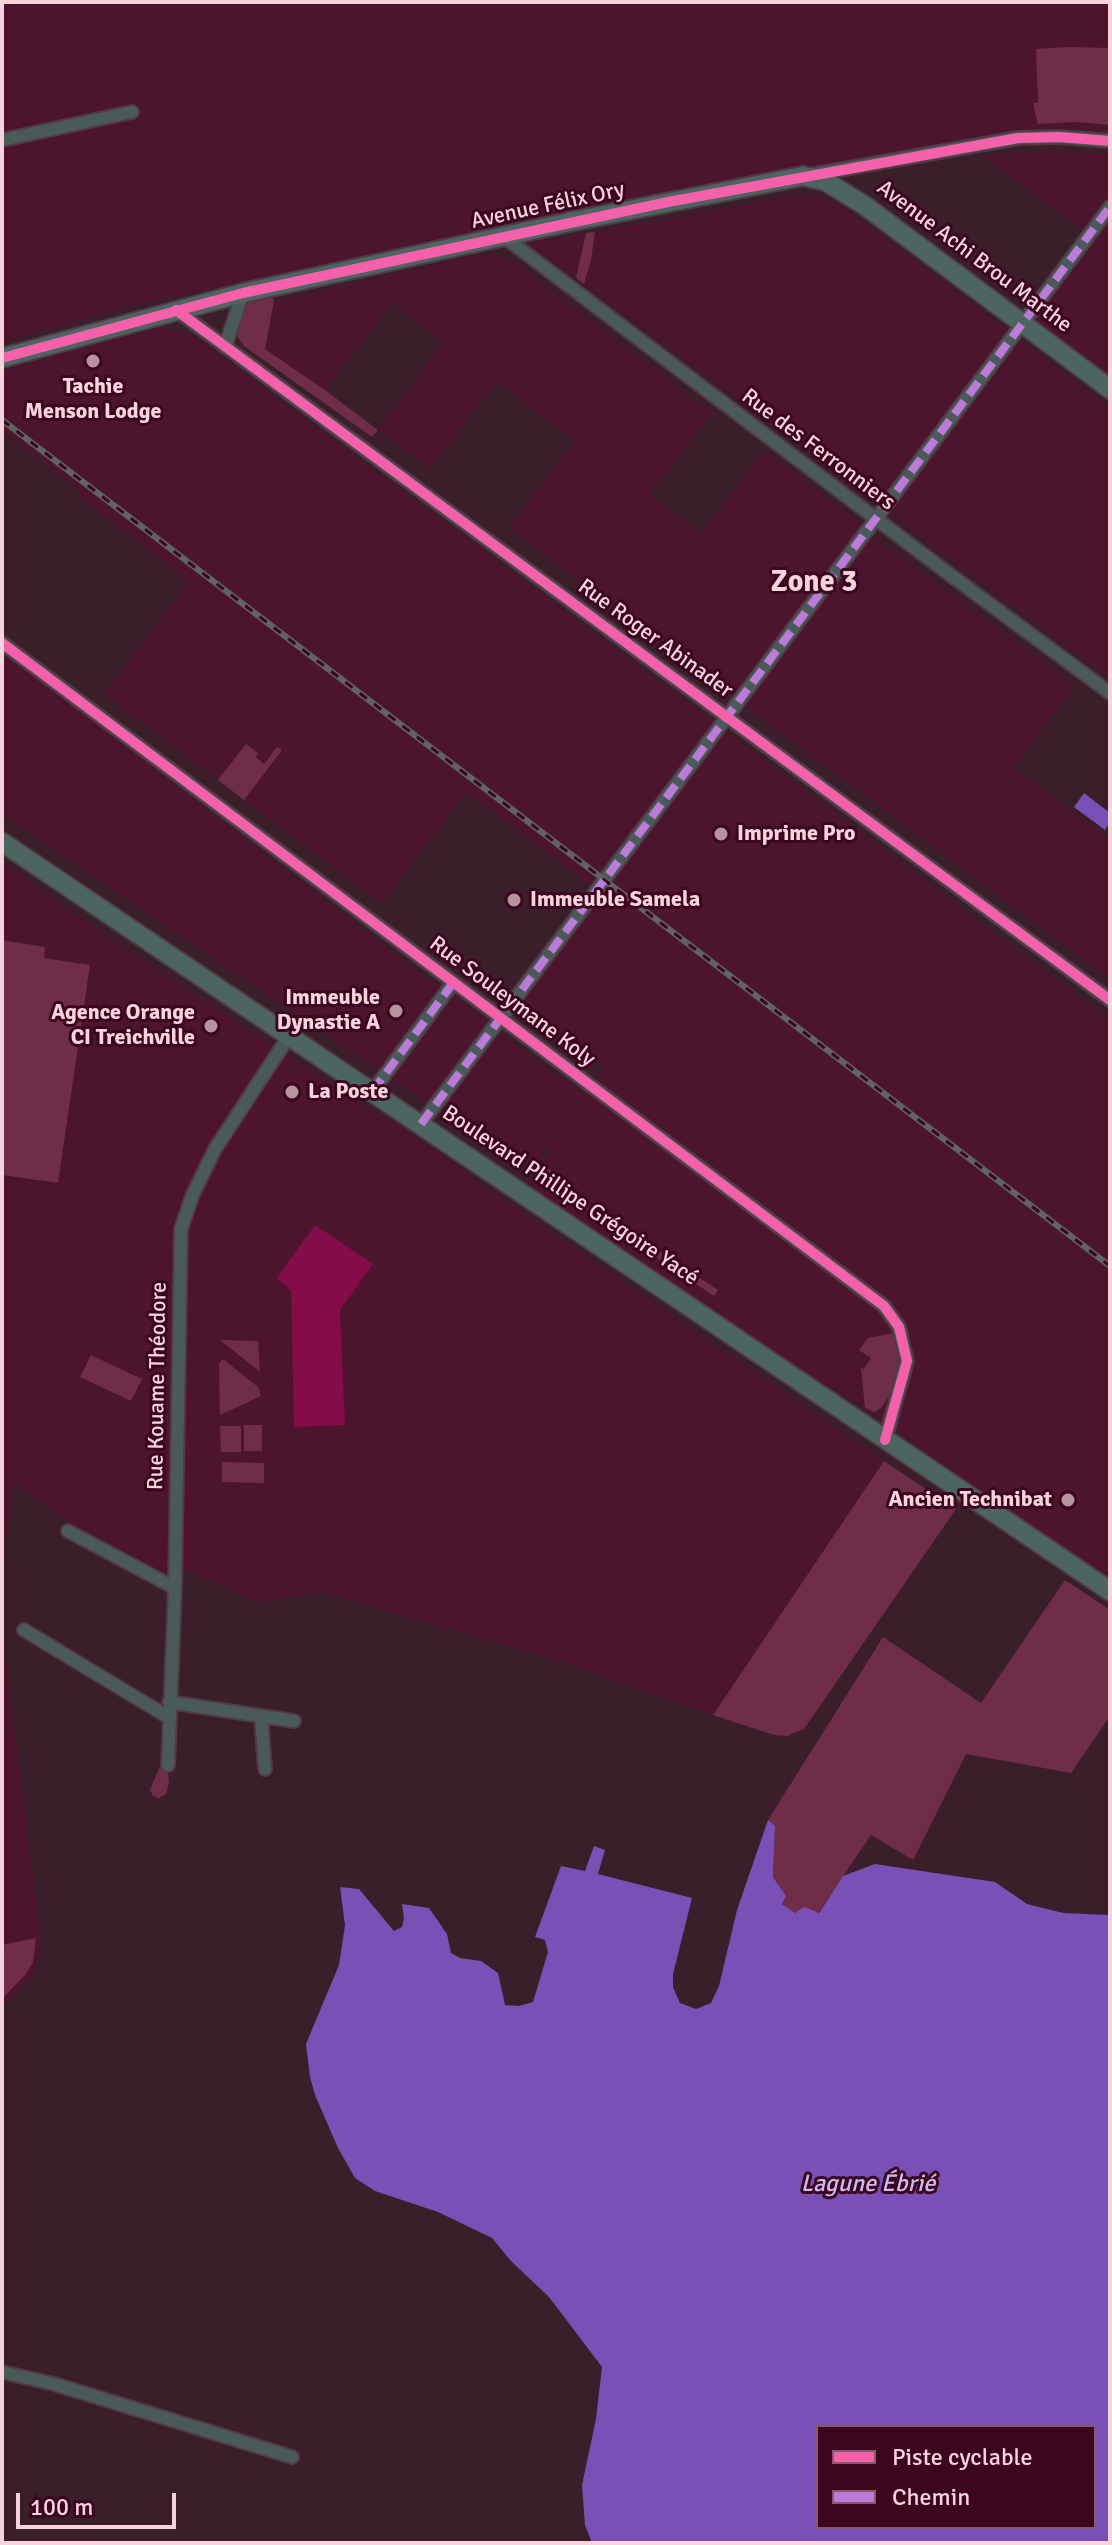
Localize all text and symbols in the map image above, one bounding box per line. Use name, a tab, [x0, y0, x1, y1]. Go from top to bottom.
street label: Avenue Achi Brou Marthe	[871, 175, 1077, 339]
street label: Avenue Félix Ory	[469, 177, 627, 235]
marker: Tachie Menson Lodge	[84, 352, 102, 370]
place label: Tachie Menson Lodge	[25, 374, 161, 426]
street label: Rue des Ferronniers	[736, 384, 900, 516]
district label: Zone 3	[771, 565, 857, 601]
street label: Rue Roger Abinader	[572, 574, 738, 704]
place label: Imprime Pro	[737, 821, 855, 847]
marker: Imprime Pro	[712, 825, 730, 843]
place label: Immeuble Samela	[530, 887, 700, 913]
marker: Immeuble Samela	[505, 891, 523, 909]
street label: Rue Souleymane Koly	[424, 931, 600, 1073]
place label: Immeuble Dynastie A	[277, 985, 380, 1036]
place label: Agence Orange CI Treichville	[51, 1000, 195, 1052]
marker: Immeuble Dynastie A	[387, 1002, 405, 1020]
marker: Agence Orange CI Treichville	[202, 1017, 220, 1035]
place label: La Poste	[308, 1079, 388, 1105]
marker: La Poste	[283, 1083, 301, 1101]
street label: Boulevard Phillipe Grégoire Yacé	[437, 1100, 703, 1292]
street label: Rue Kouame Théodore	[143, 1282, 173, 1490]
place label: Ancien Technibat	[889, 1487, 1052, 1513]
marker: Ancien Technibat	[1059, 1491, 1077, 1509]
water label: Lagune Ébrié	[801, 2171, 935, 2199]
legend	[816, 2425, 1096, 2529]
text: Piste cyclable	[892, 2442, 1032, 2472]
scale bar	[20, 2477, 180, 2527]
text: Chemin	[892, 2482, 970, 2512]
text: 100 m	[30, 2492, 93, 2522]

